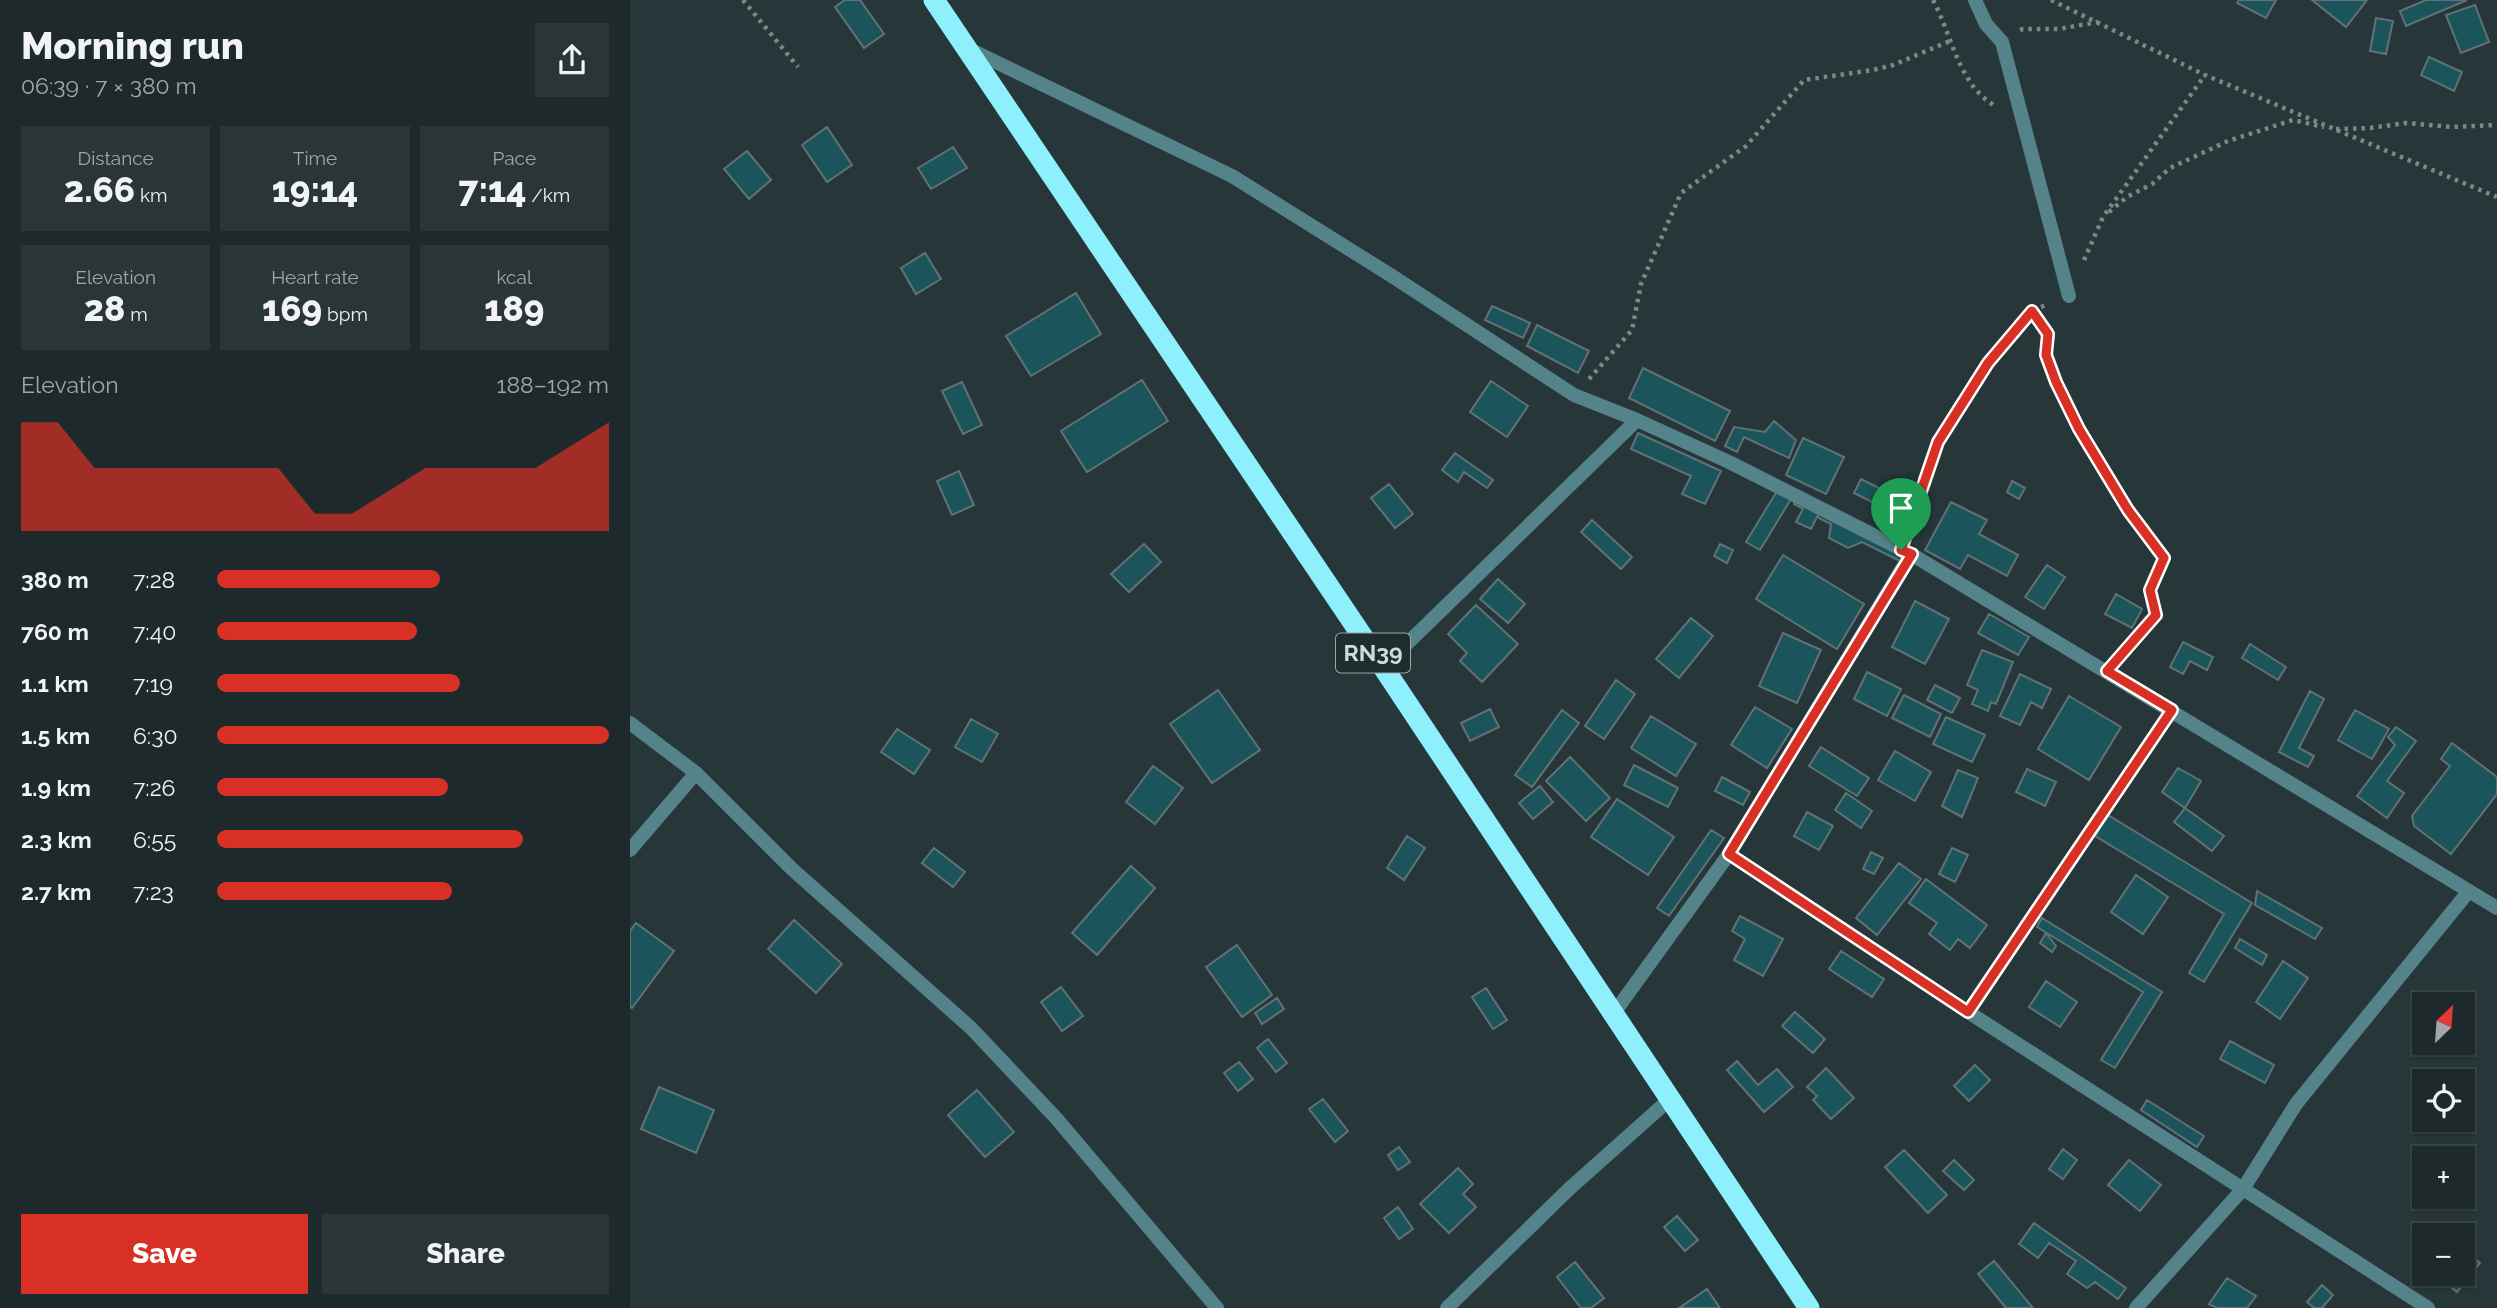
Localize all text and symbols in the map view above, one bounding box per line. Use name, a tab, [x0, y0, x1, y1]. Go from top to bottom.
text: Morning run	[21, 23, 244, 68]
button: share	[535, 23, 609, 97]
text: 06:39 · 7 × 380 m	[21, 72, 197, 99]
text: Distance	[78, 147, 154, 169]
text: Time	[293, 147, 337, 169]
text: Pace	[493, 147, 536, 169]
text: 2.66	[64, 169, 135, 210]
text: 19:14	[272, 169, 358, 210]
text: 7:14	[458, 169, 526, 210]
text: km	[135, 184, 167, 206]
text: /km	[526, 184, 570, 206]
text: Elevation	[75, 266, 156, 288]
text: Heart rate	[271, 266, 359, 288]
text: kcal	[497, 266, 532, 288]
text: 28	[84, 288, 125, 329]
text: 169	[262, 288, 322, 329]
text: 189	[484, 288, 544, 329]
text: m	[125, 303, 148, 325]
text: bpm	[322, 303, 368, 325]
text: Elevation	[21, 371, 119, 398]
text: 188–192 m	[497, 371, 609, 398]
pin	[1871, 478, 1931, 550]
icon: arrive	[1882, 489, 1920, 527]
text: 380 m	[21, 566, 89, 593]
text: 7:28	[133, 566, 175, 593]
text: 760 m	[21, 618, 89, 645]
text: 7:40	[133, 618, 176, 645]
road number: RN39	[1336, 634, 1410, 673]
text: 1.1 km	[21, 670, 89, 697]
text: 7:19	[133, 670, 173, 697]
text: 1.5 km	[21, 722, 90, 749]
text: 6:30	[133, 722, 178, 749]
text: 1.9 km	[21, 774, 91, 801]
text: 7:26	[133, 774, 175, 801]
text: 2.3 km	[21, 826, 92, 853]
text: 6:55	[133, 826, 176, 853]
text: 2.7 km	[21, 878, 91, 905]
text: 7:23	[133, 878, 174, 905]
north arrow	[2412, 992, 2474, 1055]
map controls	[2412, 992, 2475, 1286]
button: locate	[2412, 1069, 2475, 1132]
button: +	[2412, 1146, 2475, 1209]
button: Save	[21, 1214, 308, 1294]
button: Share	[322, 1214, 609, 1294]
button: −	[2412, 1223, 2475, 1286]

